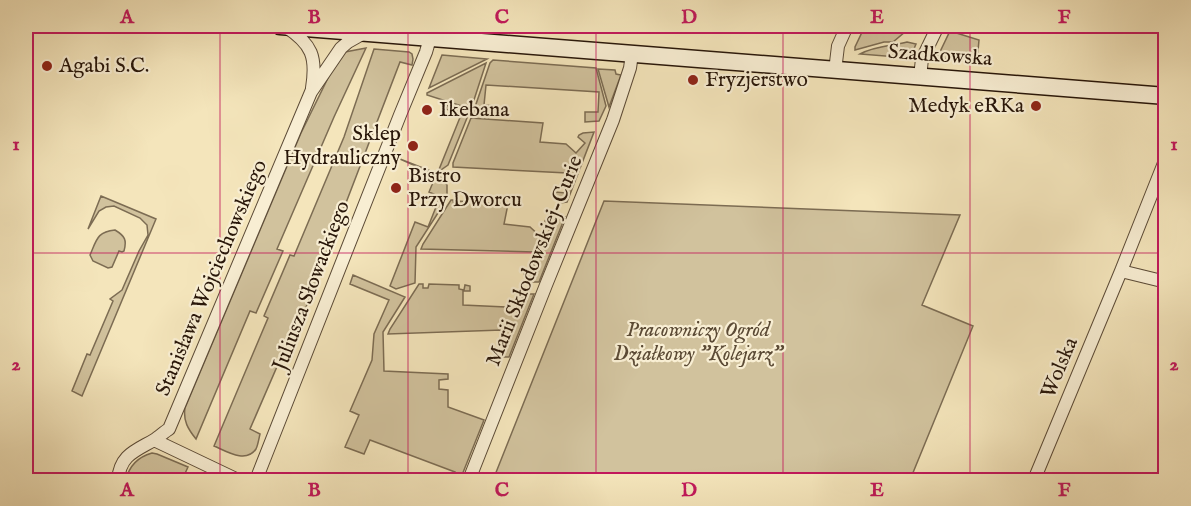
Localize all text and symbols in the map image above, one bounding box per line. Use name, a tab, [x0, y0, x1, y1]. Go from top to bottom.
text: A	[119, 5, 135, 30]
text: B	[307, 5, 321, 30]
text: C	[495, 5, 509, 30]
text: D	[681, 5, 697, 30]
text: E	[870, 5, 884, 30]
text: F	[1058, 5, 1071, 30]
street label: Szadkowska	[887, 39, 994, 73]
place label: Agabi S.C.	[58, 53, 149, 80]
marker: Agabi S.C.	[40, 59, 54, 73]
place label: Fryzjerstwo	[705, 67, 808, 94]
marker: Fryzjerstwo	[686, 73, 700, 87]
place label: Medyk eRKa	[908, 93, 1025, 120]
place label: Ikebana	[439, 97, 510, 124]
marker: Medyk eRKa	[1029, 99, 1043, 113]
marker: Ikebana	[420, 103, 434, 117]
place label: Sklep Hydrauliczny	[283, 121, 402, 172]
text: 1	[12, 132, 20, 157]
text: 1	[1170, 132, 1178, 157]
marker: Sklep Hydrauliczny	[406, 139, 420, 153]
street label: Marii Skłodowskiej-Curie	[480, 151, 590, 370]
street label: Stanisława Wojciechowskiego	[150, 156, 274, 400]
place label: Bistro Przy Dworcu	[408, 163, 522, 214]
marker: Bistro Przy Dworcu	[389, 181, 403, 195]
street label: Juliusza Słowackiego	[266, 197, 357, 377]
park label: Pracowniczy Ogród Działkowy "Kolejarz"	[614, 317, 785, 368]
street label: Wolska	[1035, 333, 1085, 403]
text: 2	[11, 352, 21, 377]
text: 2	[1169, 352, 1179, 377]
text: A	[119, 478, 135, 503]
text: B	[307, 478, 321, 503]
text: C	[495, 478, 509, 503]
text: D	[681, 478, 697, 503]
text: E	[870, 478, 884, 503]
text: F	[1058, 478, 1071, 503]

